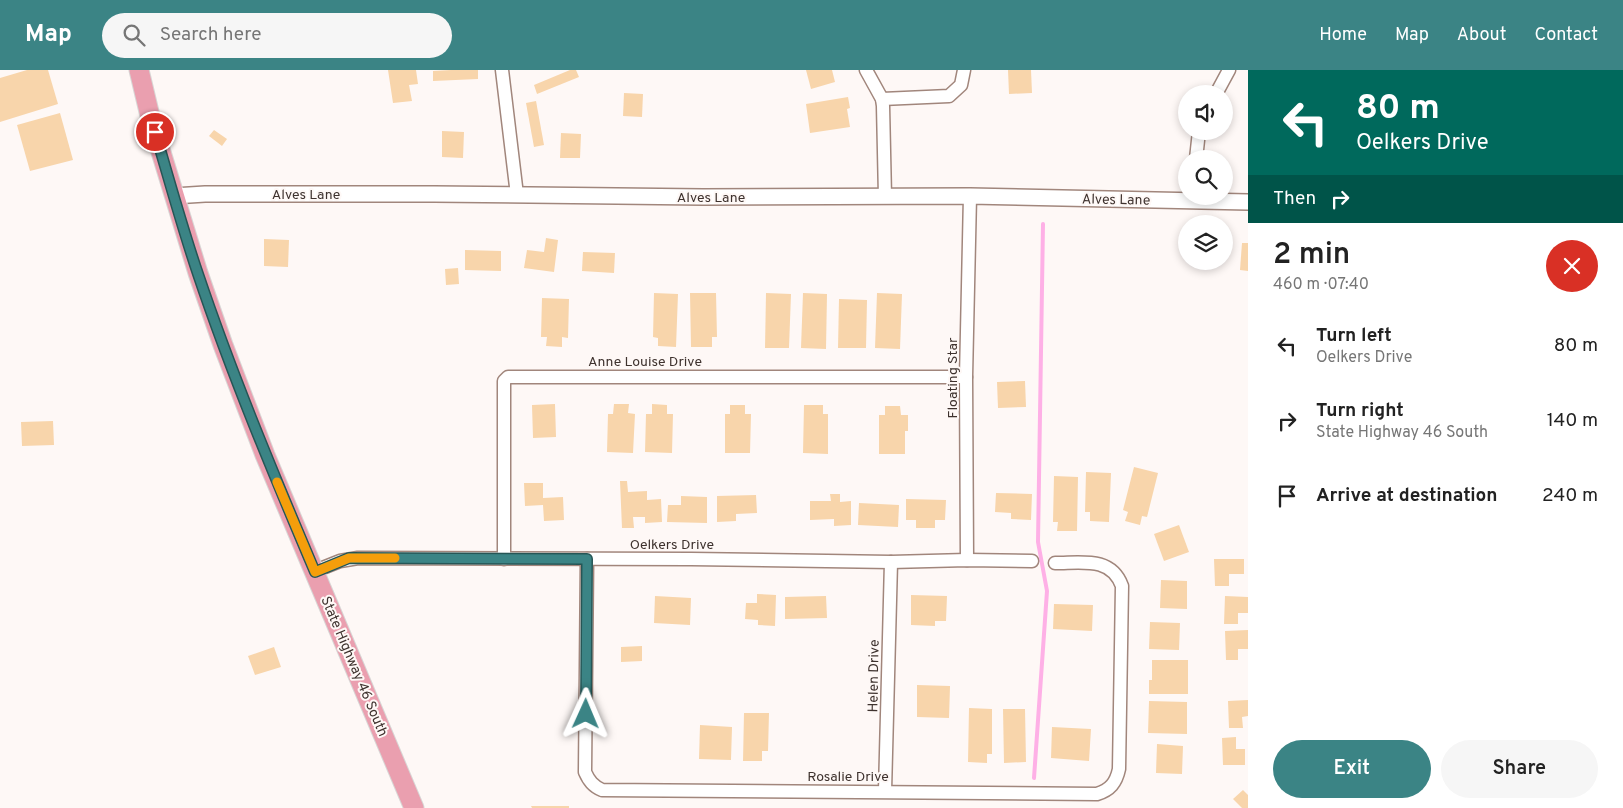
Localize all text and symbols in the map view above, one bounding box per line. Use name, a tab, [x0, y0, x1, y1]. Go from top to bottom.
search box	[102, 13, 452, 58]
text: Map	[25, 20, 72, 50]
icon: search	[120, 21, 148, 49]
text: Search here	[160, 23, 261, 47]
text: Home	[1319, 24, 1367, 47]
text: Map	[1395, 24, 1429, 47]
text: About	[1457, 24, 1506, 47]
text: Contact	[1534, 24, 1598, 47]
map controls	[1178, 85, 1233, 270]
button: sound	[1178, 85, 1233, 140]
text: 80 m	[1356, 87, 1440, 131]
icon: left	[1273, 90, 1338, 155]
pin	[134, 111, 176, 153]
icon: arrive	[141, 118, 169, 146]
text: Oelkers Drive	[1356, 130, 1488, 157]
button: search	[1178, 150, 1233, 205]
icon: right	[1326, 185, 1354, 213]
street label: Alves Lane	[272, 187, 340, 204]
text: Then	[1273, 187, 1316, 211]
street label: Alves Lane	[677, 190, 745, 207]
street label: Alves Lane	[1082, 191, 1150, 210]
button: layers	[1178, 215, 1233, 270]
text: 2 min	[1273, 237, 1350, 274]
button: close	[1546, 240, 1598, 292]
text: 460 m · 07:40	[1273, 275, 1369, 295]
text: Turn left	[1316, 324, 1392, 348]
icon: left	[1273, 332, 1301, 360]
text: 80 m	[1554, 334, 1598, 358]
street label: Floating Star	[945, 337, 962, 418]
text: Oelkers Drive	[1316, 348, 1412, 368]
street label: Anne Louise Drive	[588, 354, 702, 371]
text: Turn right	[1316, 399, 1404, 423]
icon: right	[1273, 407, 1301, 435]
text: 140 m	[1547, 409, 1598, 433]
text: State Highway 46 South	[1316, 423, 1488, 443]
icon: arrive	[1273, 482, 1301, 510]
text: Arrive at destination	[1316, 484, 1497, 508]
text: 240 m	[1542, 484, 1598, 508]
street label: Oelkers Drive	[630, 537, 714, 554]
street label: State Highway 46 South	[316, 594, 391, 739]
street label: Helen Drive	[865, 639, 884, 713]
position arrow	[559, 687, 611, 739]
button: Exit	[1273, 740, 1431, 798]
button: Share	[1441, 740, 1598, 798]
street label: Rosalie Drive	[807, 769, 889, 786]

